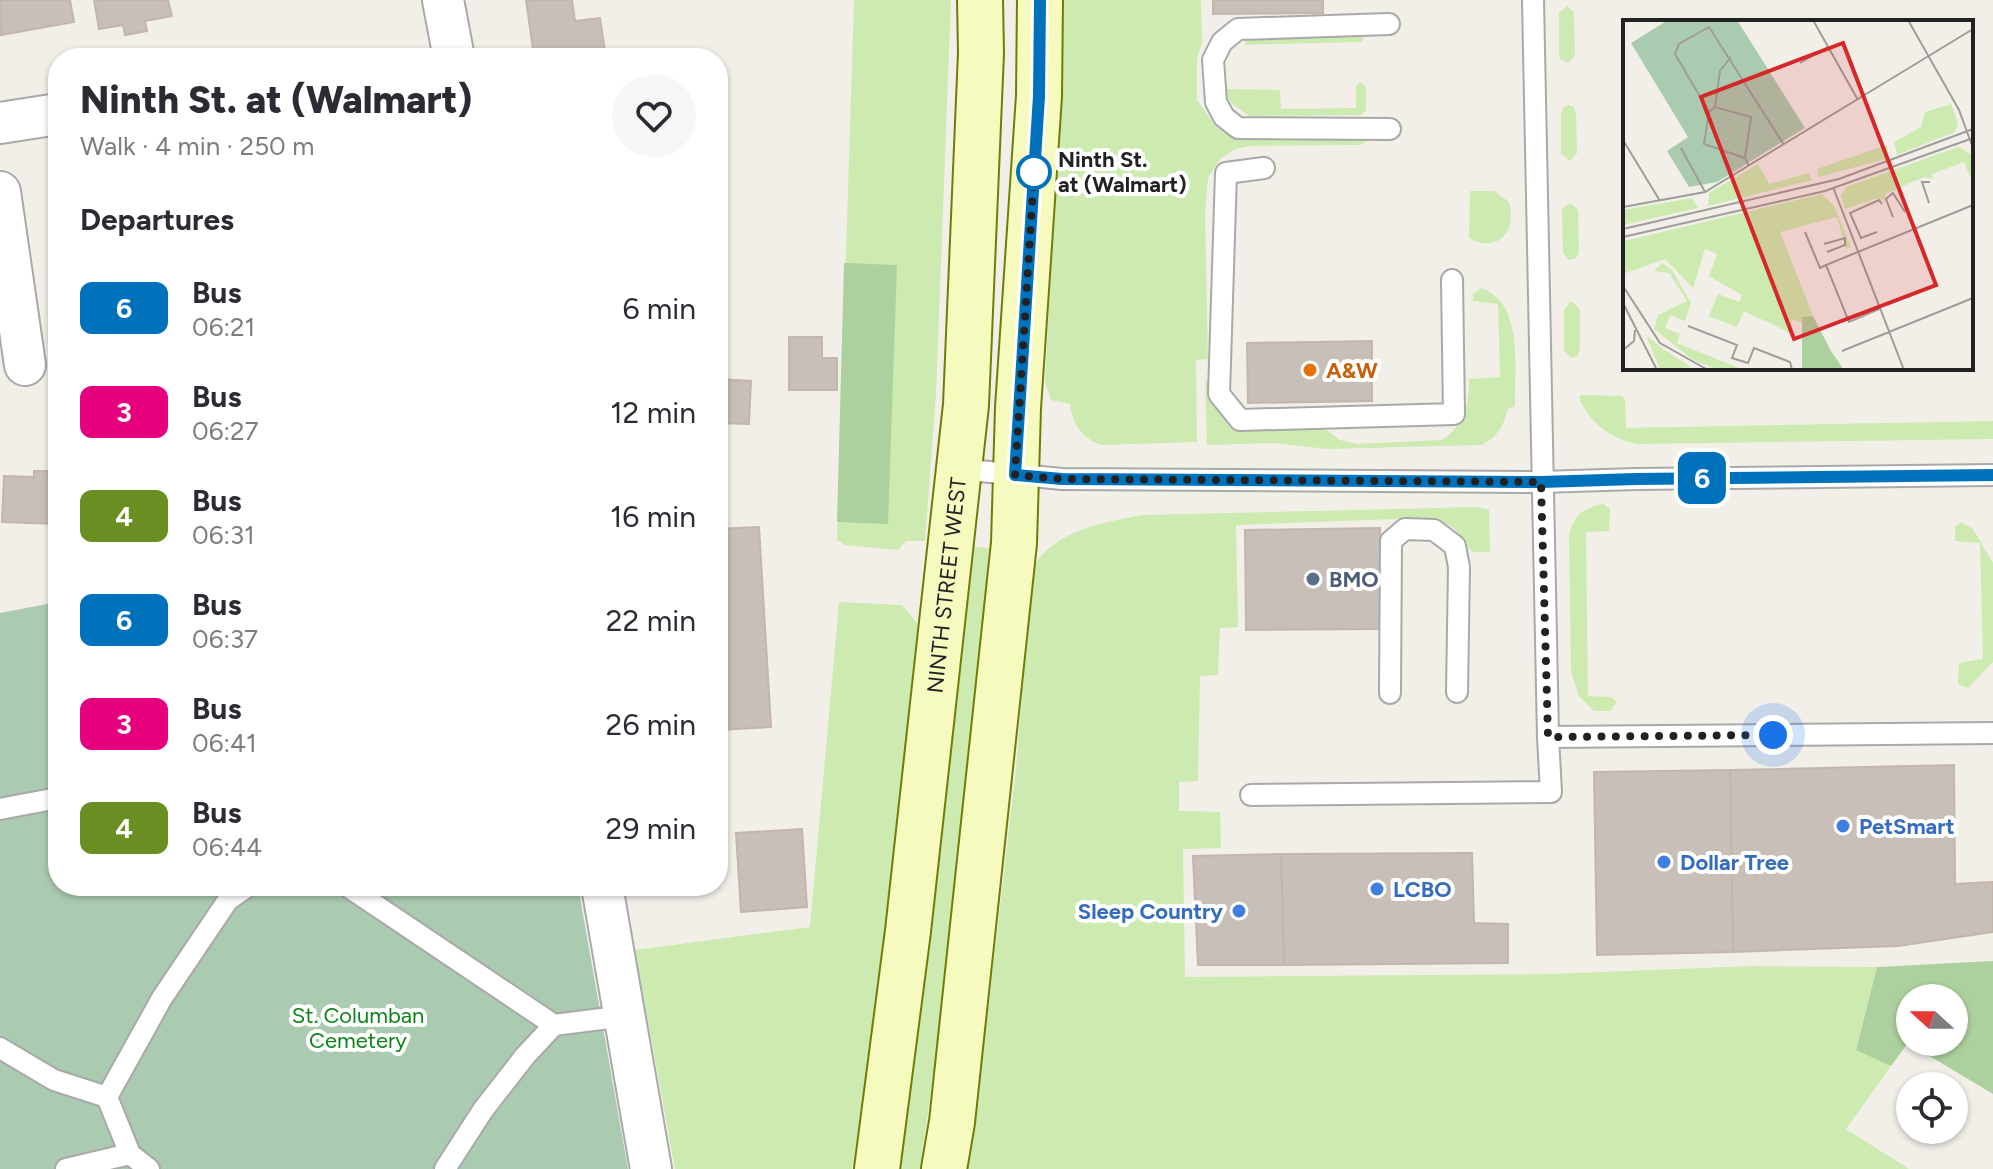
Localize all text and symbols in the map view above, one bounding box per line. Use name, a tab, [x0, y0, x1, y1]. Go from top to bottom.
inset map	[1623, 20, 1973, 370]
button: heart	[612, 74, 696, 158]
text: Ninth St. at (Walmart)	[80, 77, 472, 123]
text: Walk · 4 min · 250 m	[80, 130, 314, 162]
place label: Ninth St. at (Walmart)	[1058, 146, 1187, 198]
marker: Ninth St. at (Walmart)	[1017, 155, 1051, 189]
text: Departures	[80, 201, 234, 238]
text: Bus	[192, 274, 241, 311]
text: 6 min	[622, 290, 696, 327]
text: 6	[116, 291, 132, 325]
text: 06:21	[192, 311, 255, 343]
place label: A&W	[1326, 357, 1378, 384]
marker: A&W	[1301, 361, 1319, 379]
text: Bus	[192, 378, 241, 415]
text: 12 min	[610, 394, 696, 431]
text: 3	[116, 395, 132, 429]
text: 06:27	[192, 415, 258, 447]
line badge: 6	[1676, 452, 1728, 504]
text: 6	[1694, 461, 1710, 495]
street label: NINTH STREET WEST	[921, 476, 971, 694]
text: Bus	[192, 482, 241, 519]
text: 16 min	[610, 498, 696, 535]
text: 4	[115, 499, 133, 533]
text: 06:31	[192, 519, 255, 551]
place label: BMO	[1329, 566, 1379, 593]
marker: BMO	[1304, 570, 1322, 588]
text: Bus	[192, 586, 241, 623]
text: 22 min	[606, 602, 696, 639]
text: 6	[116, 603, 132, 637]
text: 06:37	[192, 623, 258, 655]
text: Bus	[192, 690, 241, 727]
text: 26 min	[606, 706, 696, 743]
text: 3	[116, 707, 132, 741]
your location	[1753, 715, 1793, 755]
text: 06:41	[192, 727, 257, 759]
text: Bus	[192, 794, 241, 831]
text: 29 min	[606, 810, 696, 847]
text: 4	[115, 811, 133, 845]
place label: PetSmart	[1859, 813, 1955, 840]
marker: PetSmart	[1834, 817, 1852, 835]
text: 06:44	[192, 831, 262, 863]
place label: Dollar Tree	[1680, 849, 1789, 876]
marker: Dollar Tree	[1655, 853, 1673, 871]
place label: LCBO	[1393, 876, 1452, 903]
marker: LCBO	[1368, 880, 1386, 898]
place label: Sleep Country	[1078, 898, 1223, 925]
marker: Sleep Country	[1230, 902, 1248, 920]
north arrow	[1896, 984, 1968, 1056]
map controls	[1896, 984, 1968, 1144]
park label: St. Columban Cemetery	[292, 1002, 424, 1054]
button: locate	[1896, 1072, 1968, 1144]

